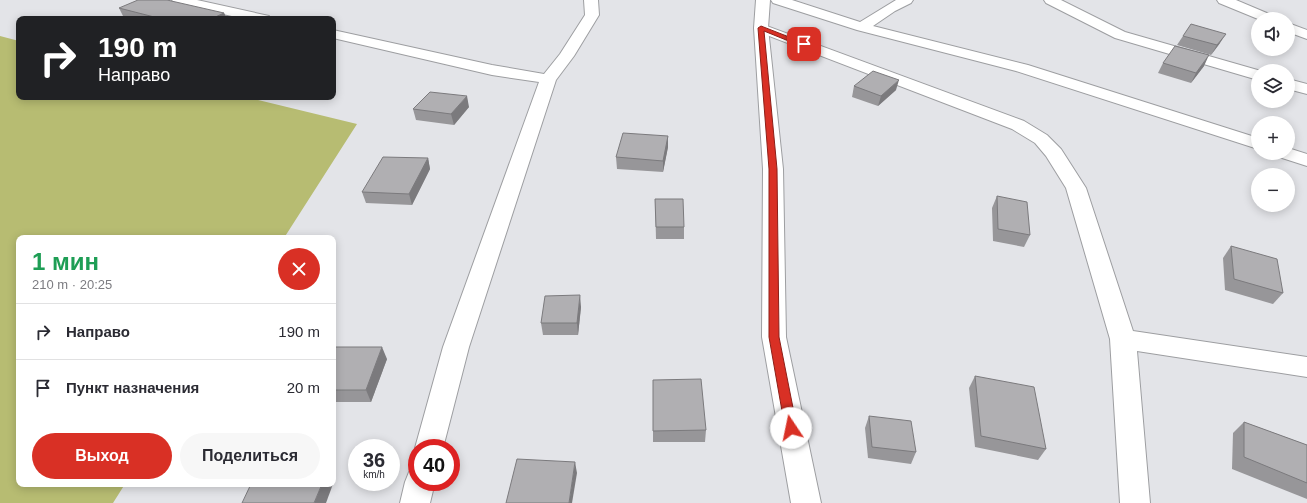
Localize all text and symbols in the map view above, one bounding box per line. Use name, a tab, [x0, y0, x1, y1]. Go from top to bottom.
map controls	[1251, 12, 1295, 212]
button: sound	[1251, 12, 1295, 56]
pin	[787, 27, 821, 61]
icon: right	[32, 32, 84, 84]
text: 190 m	[98, 32, 177, 63]
icon: arrive	[793, 33, 815, 55]
button: layers	[1251, 64, 1295, 108]
text: Направо	[98, 65, 170, 85]
button: +	[1251, 116, 1295, 160]
button: −	[1251, 168, 1295, 212]
text: 1 мин	[32, 248, 99, 275]
button: close	[278, 248, 320, 290]
text: 210 m · 20:25	[32, 277, 112, 292]
icon: right	[32, 321, 54, 343]
text: Направо	[66, 323, 130, 340]
text: 190 m	[278, 323, 320, 340]
icon: arrive	[32, 377, 54, 399]
text: Пункт назначения	[66, 379, 199, 396]
text: 20 m	[287, 379, 320, 396]
position arrow	[770, 407, 812, 449]
button: Выход	[32, 433, 172, 479]
button: Поделиться	[180, 433, 320, 479]
speed limit sign: 40	[408, 439, 460, 491]
text: 36	[363, 449, 385, 471]
text: km/h	[363, 469, 385, 480]

